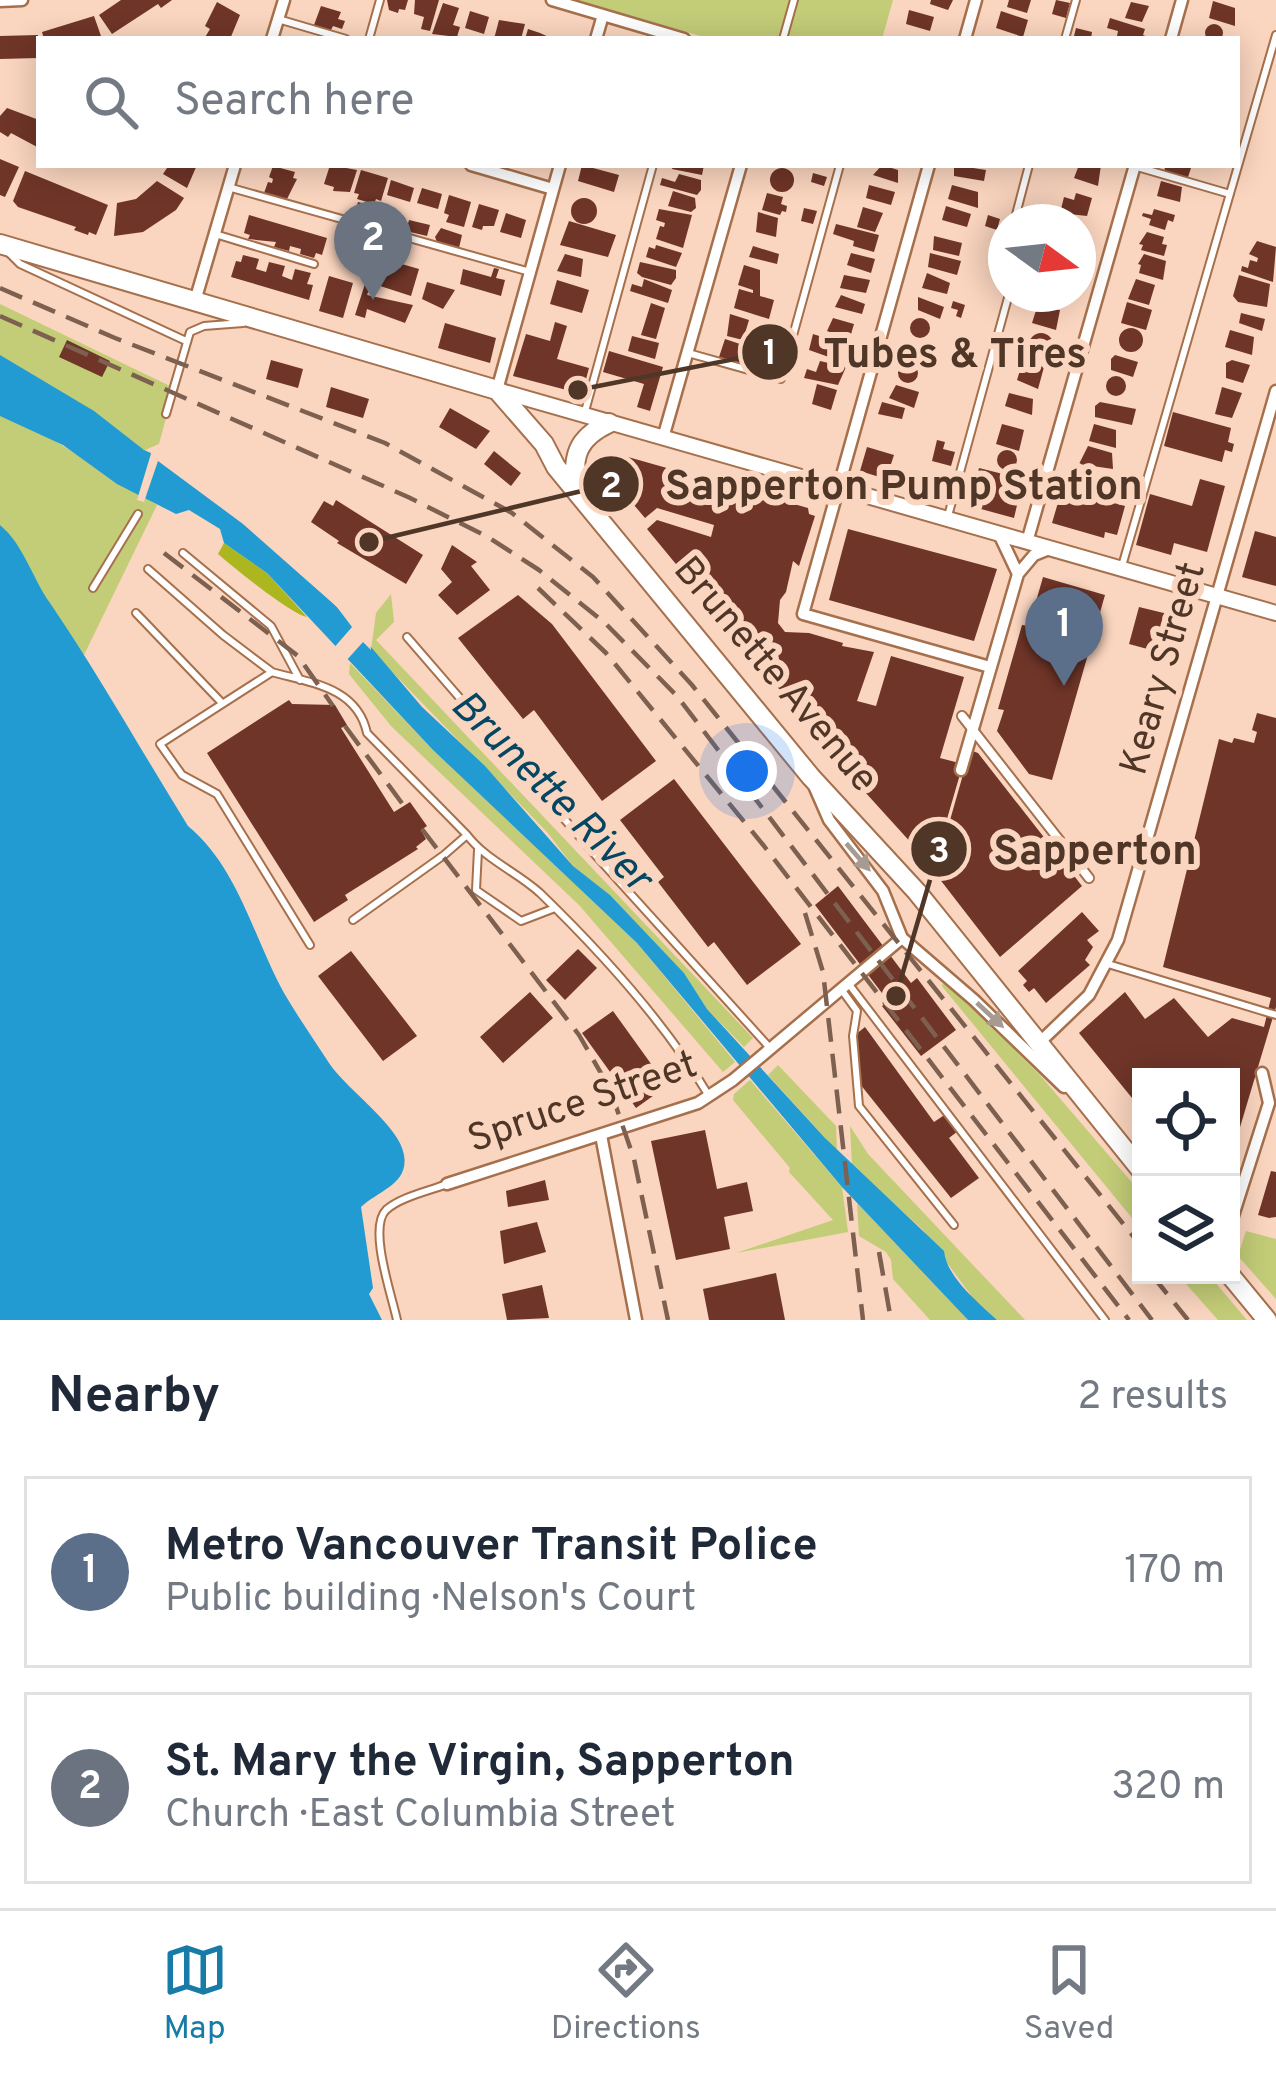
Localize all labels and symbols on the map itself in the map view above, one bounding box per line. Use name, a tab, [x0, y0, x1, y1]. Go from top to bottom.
pin: 2	[334, 201, 412, 300]
north arrow	[988, 204, 1096, 312]
callout: Tubes & Tires	[740, 313, 1111, 391]
text: Tubes & Tires	[823, 330, 1087, 383]
text: 1	[763, 332, 777, 378]
callout: Sapperton Pump Station	[581, 445, 1167, 523]
text: Sapperton Pump Station	[665, 462, 1143, 515]
text: 2	[600, 465, 622, 511]
street label: Brunette Avenue	[661, 548, 887, 804]
street label: Keary Street	[1111, 557, 1219, 781]
pin: 1	[1025, 587, 1103, 686]
water label: Brunette River	[438, 681, 664, 907]
your location	[717, 741, 777, 801]
callout: Sapperton	[909, 810, 1221, 888]
text: Sapperton	[993, 827, 1197, 880]
text: 3	[928, 830, 950, 876]
one-way arrow	[844, 842, 870, 872]
one-way arrow	[975, 1000, 1004, 1028]
street label: Spruce Street	[462, 1042, 704, 1166]

